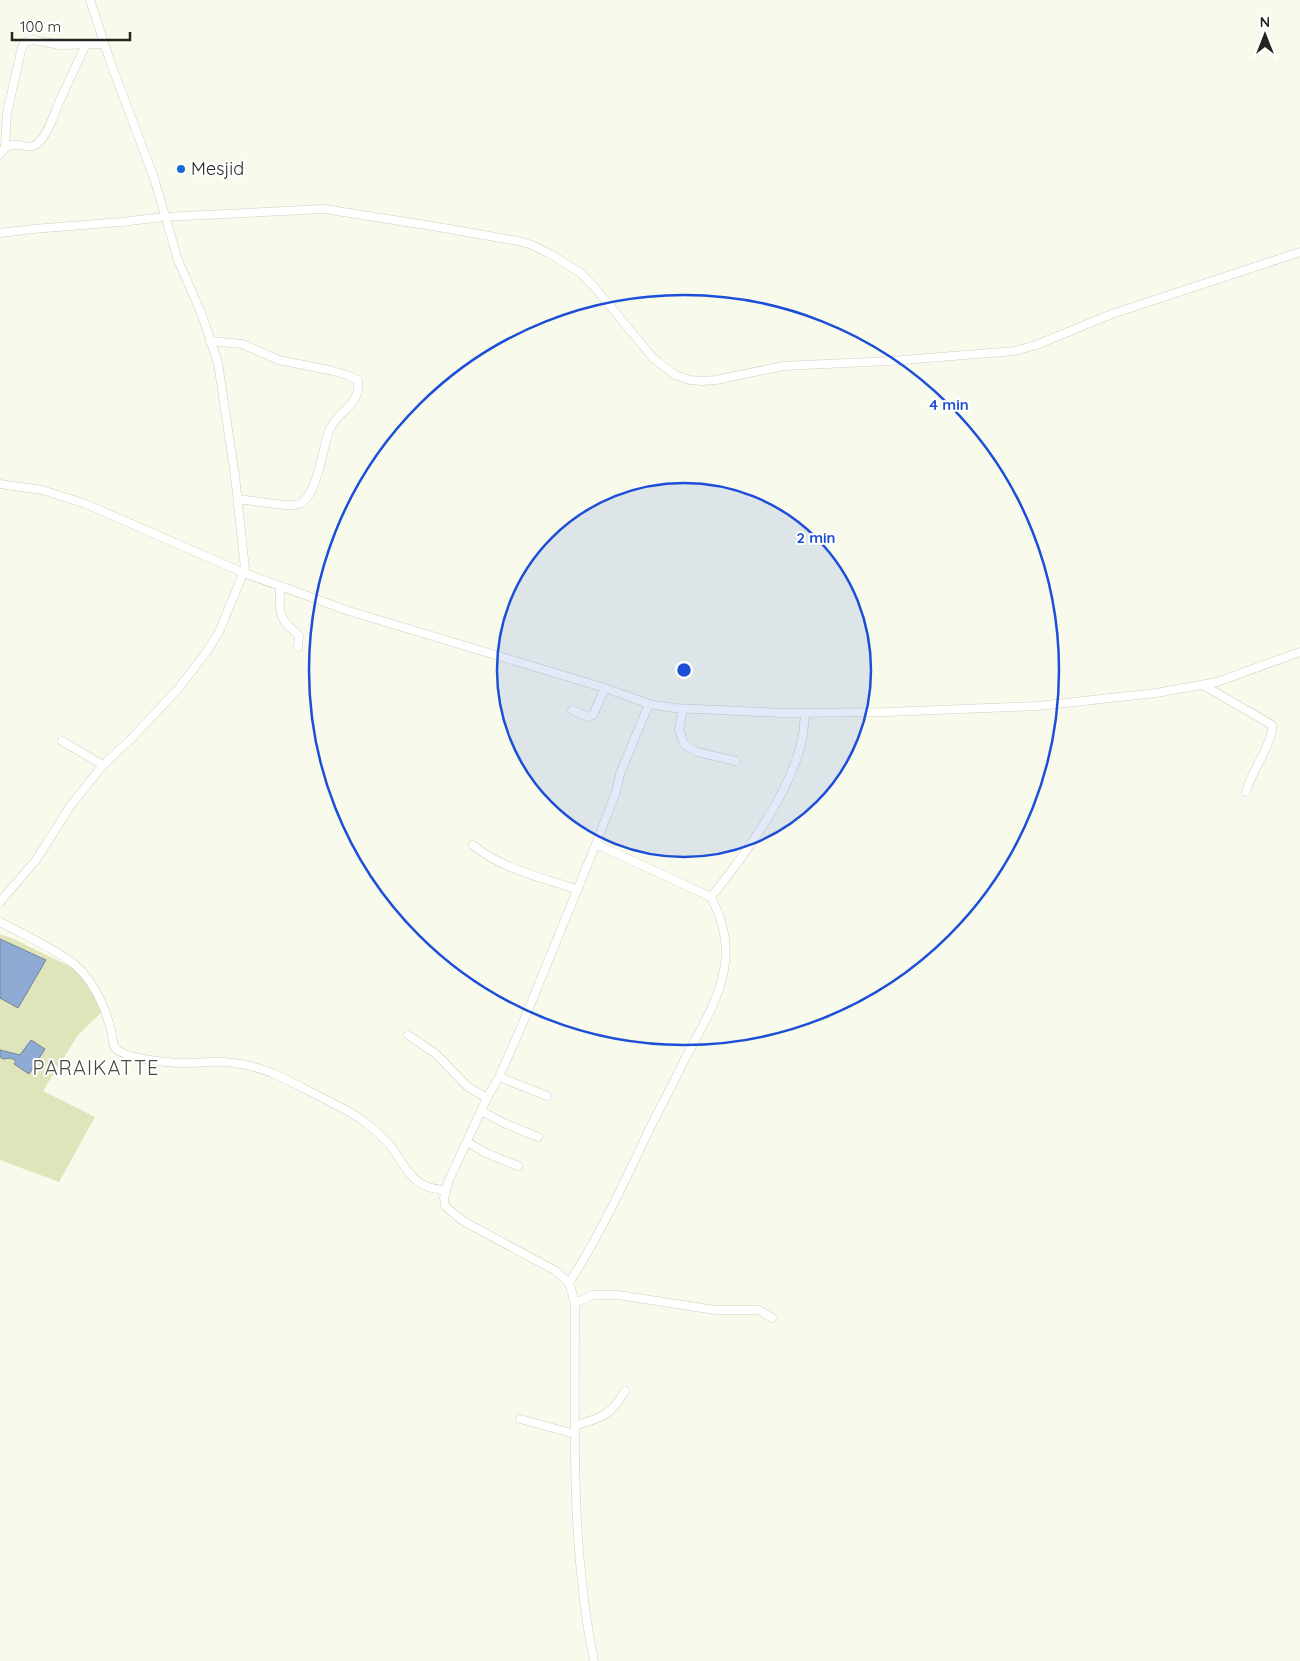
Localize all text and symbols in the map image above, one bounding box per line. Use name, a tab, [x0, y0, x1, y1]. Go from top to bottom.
scale bar	[12, 10, 130, 42]
north arrow	[1240, 10, 1290, 60]
text: N	[1260, 13, 1270, 31]
text: 100 m	[20, 17, 61, 36]
place label: Mesjid	[191, 157, 244, 180]
marker: Mesjid	[175, 163, 187, 175]
text: 4 min	[929, 395, 969, 414]
text: 2 min	[796, 528, 836, 547]
centre of rings	[675, 661, 693, 679]
district label: PARAIKATTE	[33, 1055, 159, 1080]

